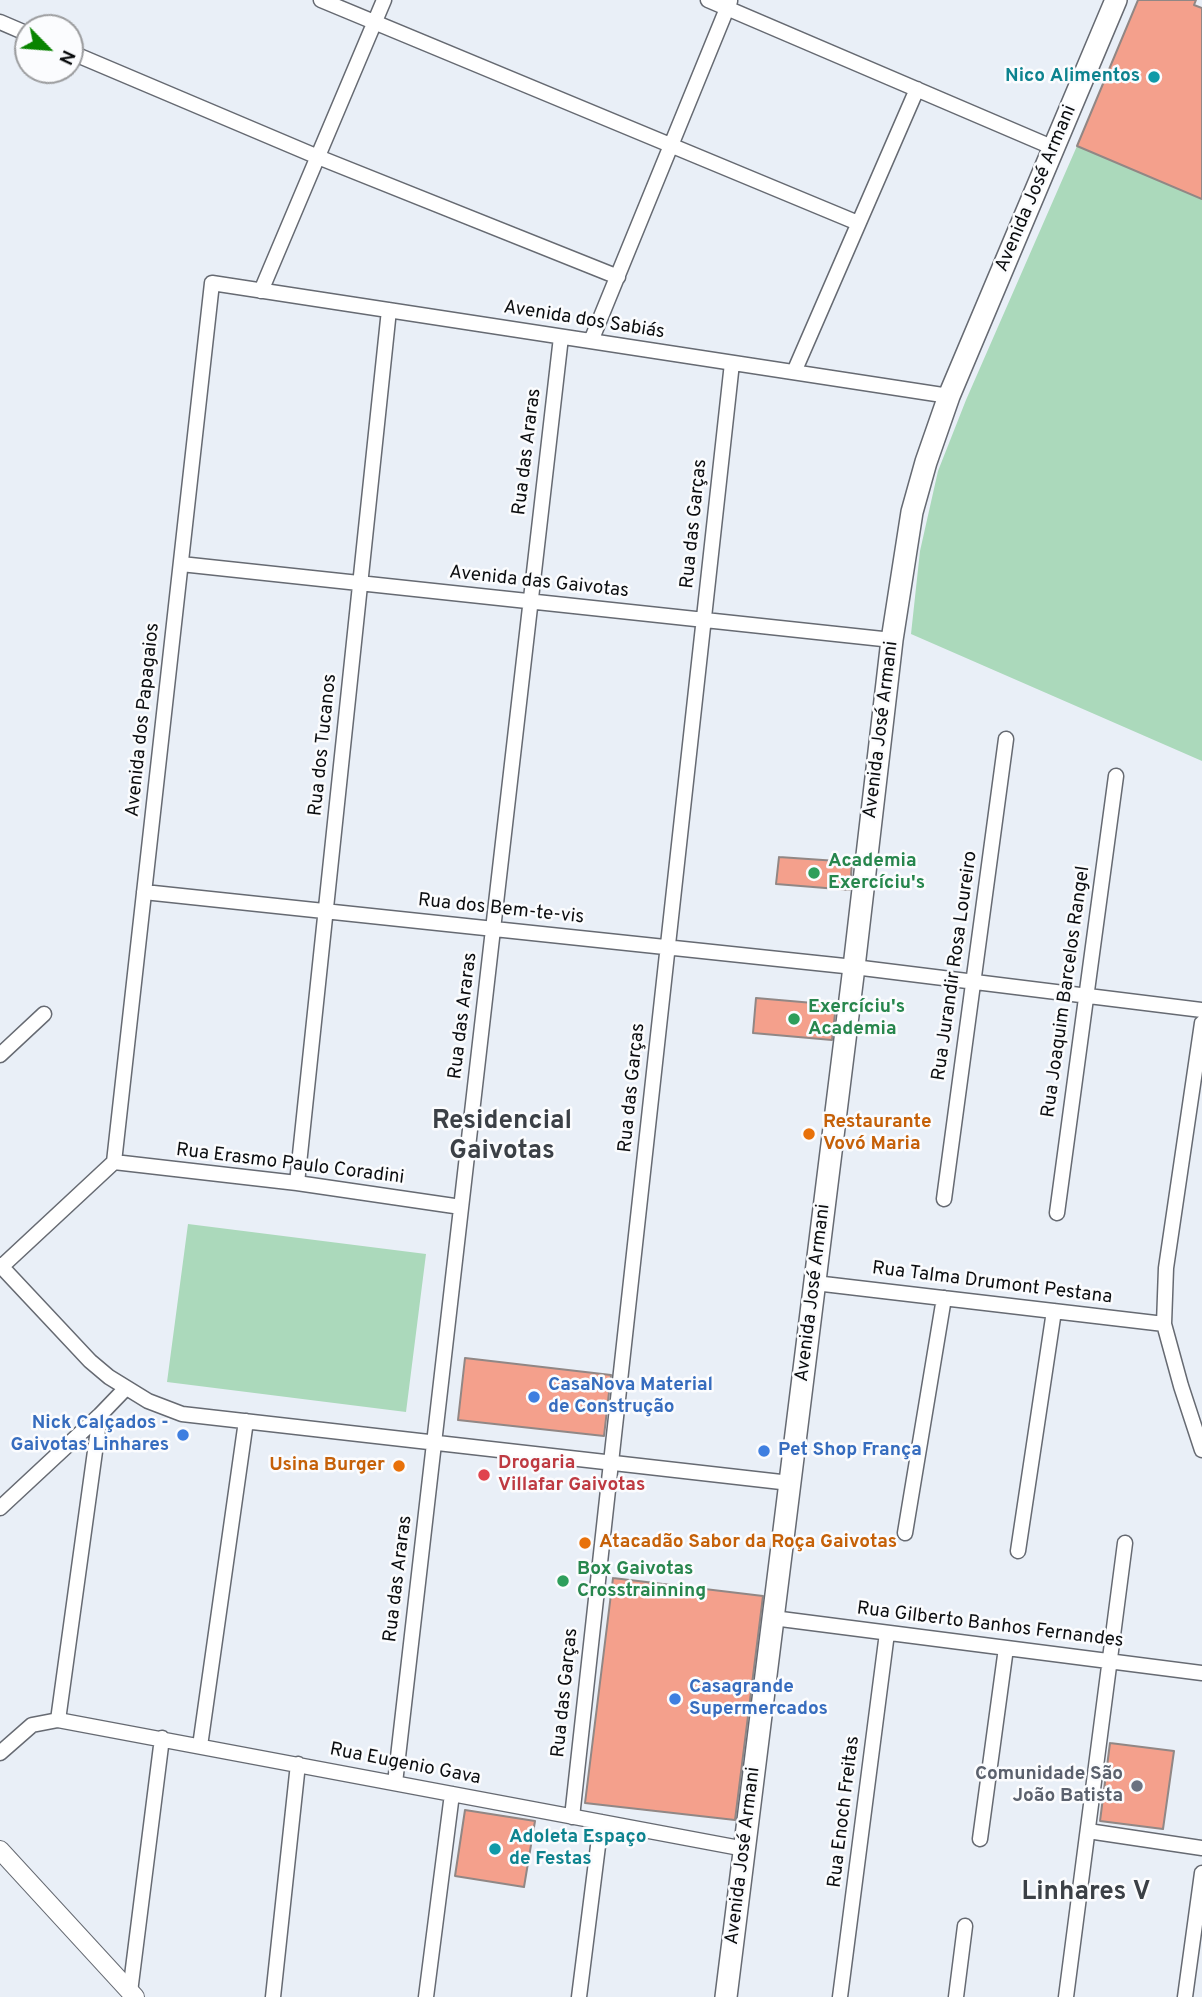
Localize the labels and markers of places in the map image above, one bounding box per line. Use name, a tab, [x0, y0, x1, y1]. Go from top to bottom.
place label: Nico Alimentos	[1005, 66, 1140, 88]
marker: Nico Alimentos	[1146, 69, 1162, 85]
place label: Academia Exercíciu's	[828, 851, 925, 895]
marker: Academia Exercíciu's	[806, 865, 822, 881]
place label: Exercíciu's Academia	[808, 997, 905, 1041]
marker: Exercíciu's Academia	[786, 1011, 802, 1027]
place label: Restaurante Vovó Maria	[823, 1112, 932, 1156]
marker: Restaurante Vovó Maria	[801, 1126, 817, 1142]
place label: CasaNova Material de Construção	[548, 1375, 713, 1419]
marker: CasaNova Material de Construção	[526, 1389, 542, 1405]
place label: Nick Calçados - Gaivotas Linhares	[11, 1413, 169, 1457]
marker: Nick Calçados - Gaivotas Linhares	[175, 1427, 191, 1443]
place label: Pet Shop França	[778, 1440, 922, 1462]
marker: Pet Shop França	[756, 1443, 772, 1459]
place label: Drogaria Villafar Gaivotas	[498, 1453, 645, 1497]
place label: Usina Burger	[269, 1455, 385, 1477]
marker: Usina Burger	[391, 1458, 407, 1474]
marker: Drogaria Villafar Gaivotas	[476, 1467, 492, 1483]
place label: Atacadão Sabor da Roça Gaivotas	[599, 1532, 897, 1554]
marker: Atacadão Sabor da Roça Gaivotas	[577, 1535, 593, 1551]
place label: Box Gaivotas Crosstrainning	[577, 1559, 706, 1603]
marker: Box Gaivotas Crosstrainning	[555, 1573, 571, 1589]
place label: Casagrande Supermercados	[689, 1677, 828, 1721]
marker: Casagrande Supermercados	[667, 1691, 683, 1707]
place label: Comunidade São João Batista	[975, 1764, 1123, 1808]
marker: Comunidade São João Batista	[1129, 1778, 1145, 1794]
place label: Adoleta Espaço de Festas	[509, 1827, 646, 1871]
marker: Adoleta Espaço de Festas	[487, 1841, 503, 1857]

